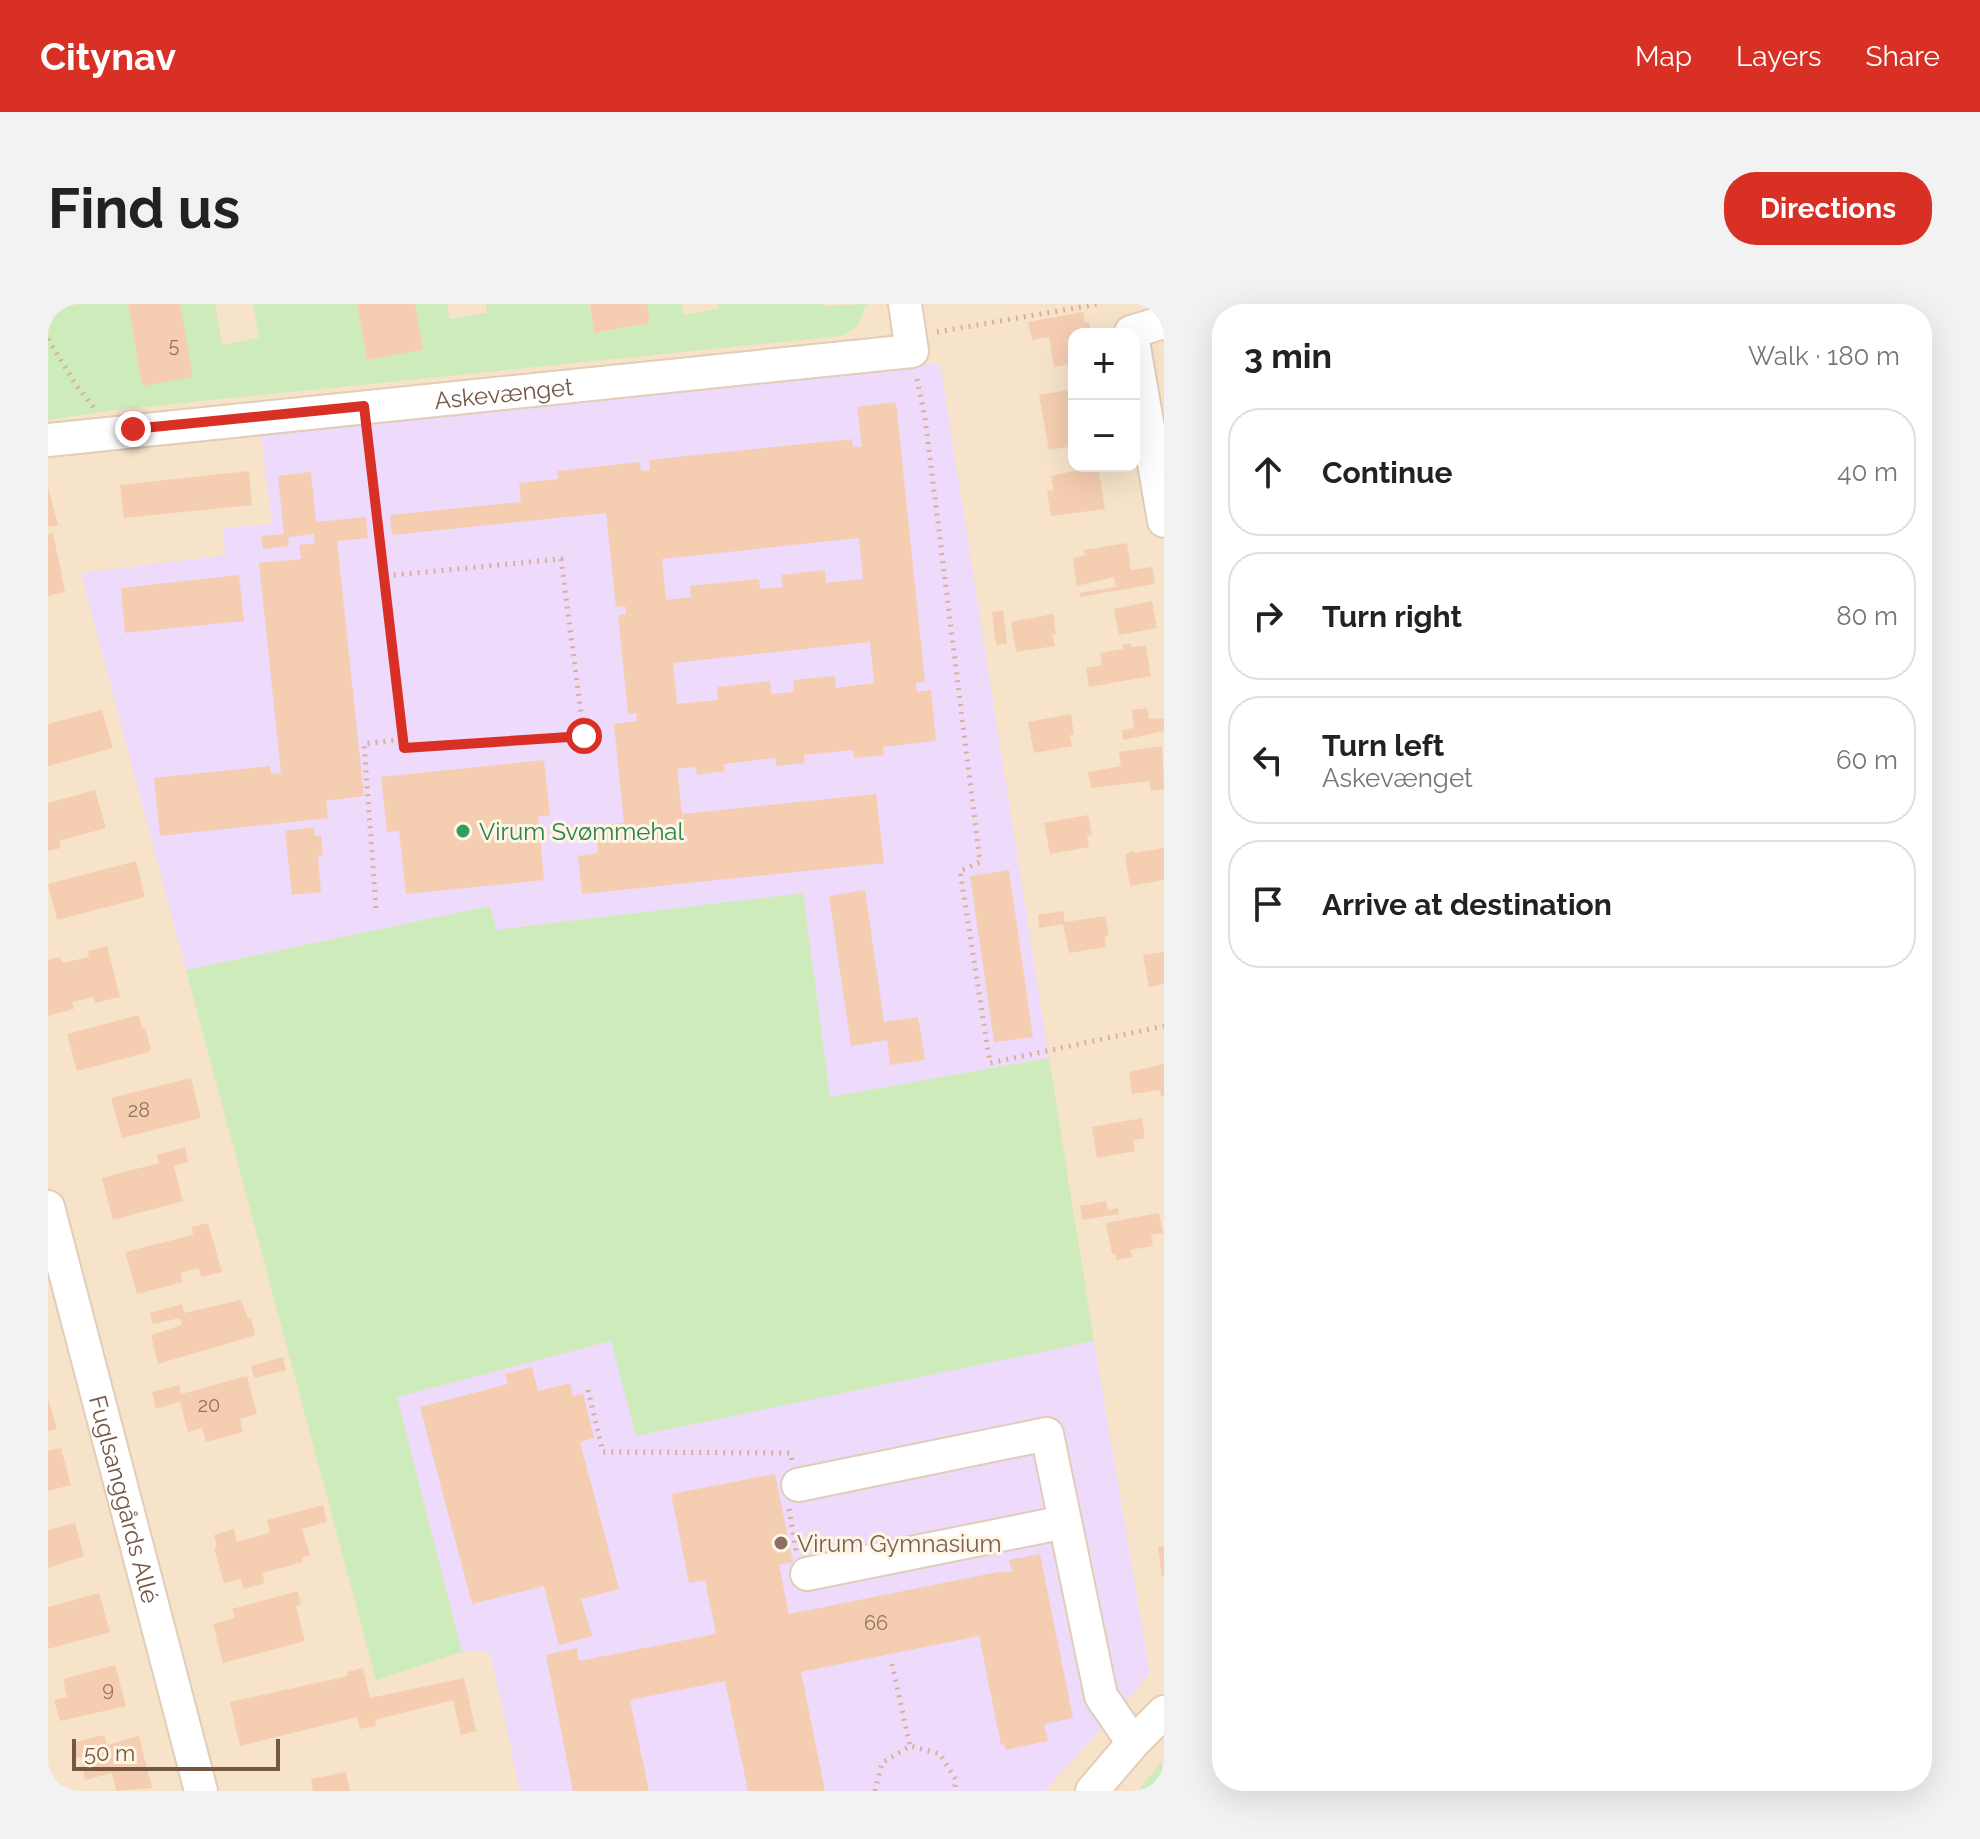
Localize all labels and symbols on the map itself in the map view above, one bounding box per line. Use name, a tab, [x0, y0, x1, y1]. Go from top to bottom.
house number: 5	[169, 333, 180, 357]
street label: Askevænget	[433, 372, 574, 415]
route end	[115, 411, 151, 447]
route start	[566, 718, 602, 754]
place label: Virum Svømmehal	[479, 817, 684, 846]
marker: Virum Svømmehal	[454, 822, 472, 840]
house number: 28	[128, 1098, 150, 1122]
street label: Fuglsanggårds Allé	[83, 1392, 166, 1606]
house number: 20	[198, 1393, 220, 1417]
place label: Virum Gymnasium	[797, 1529, 1002, 1558]
marker: Virum Gymnasium	[772, 1534, 790, 1552]
house number: 66	[864, 1611, 888, 1635]
house number: 9	[102, 1677, 114, 1701]
scale bar	[72, 1735, 280, 1771]

